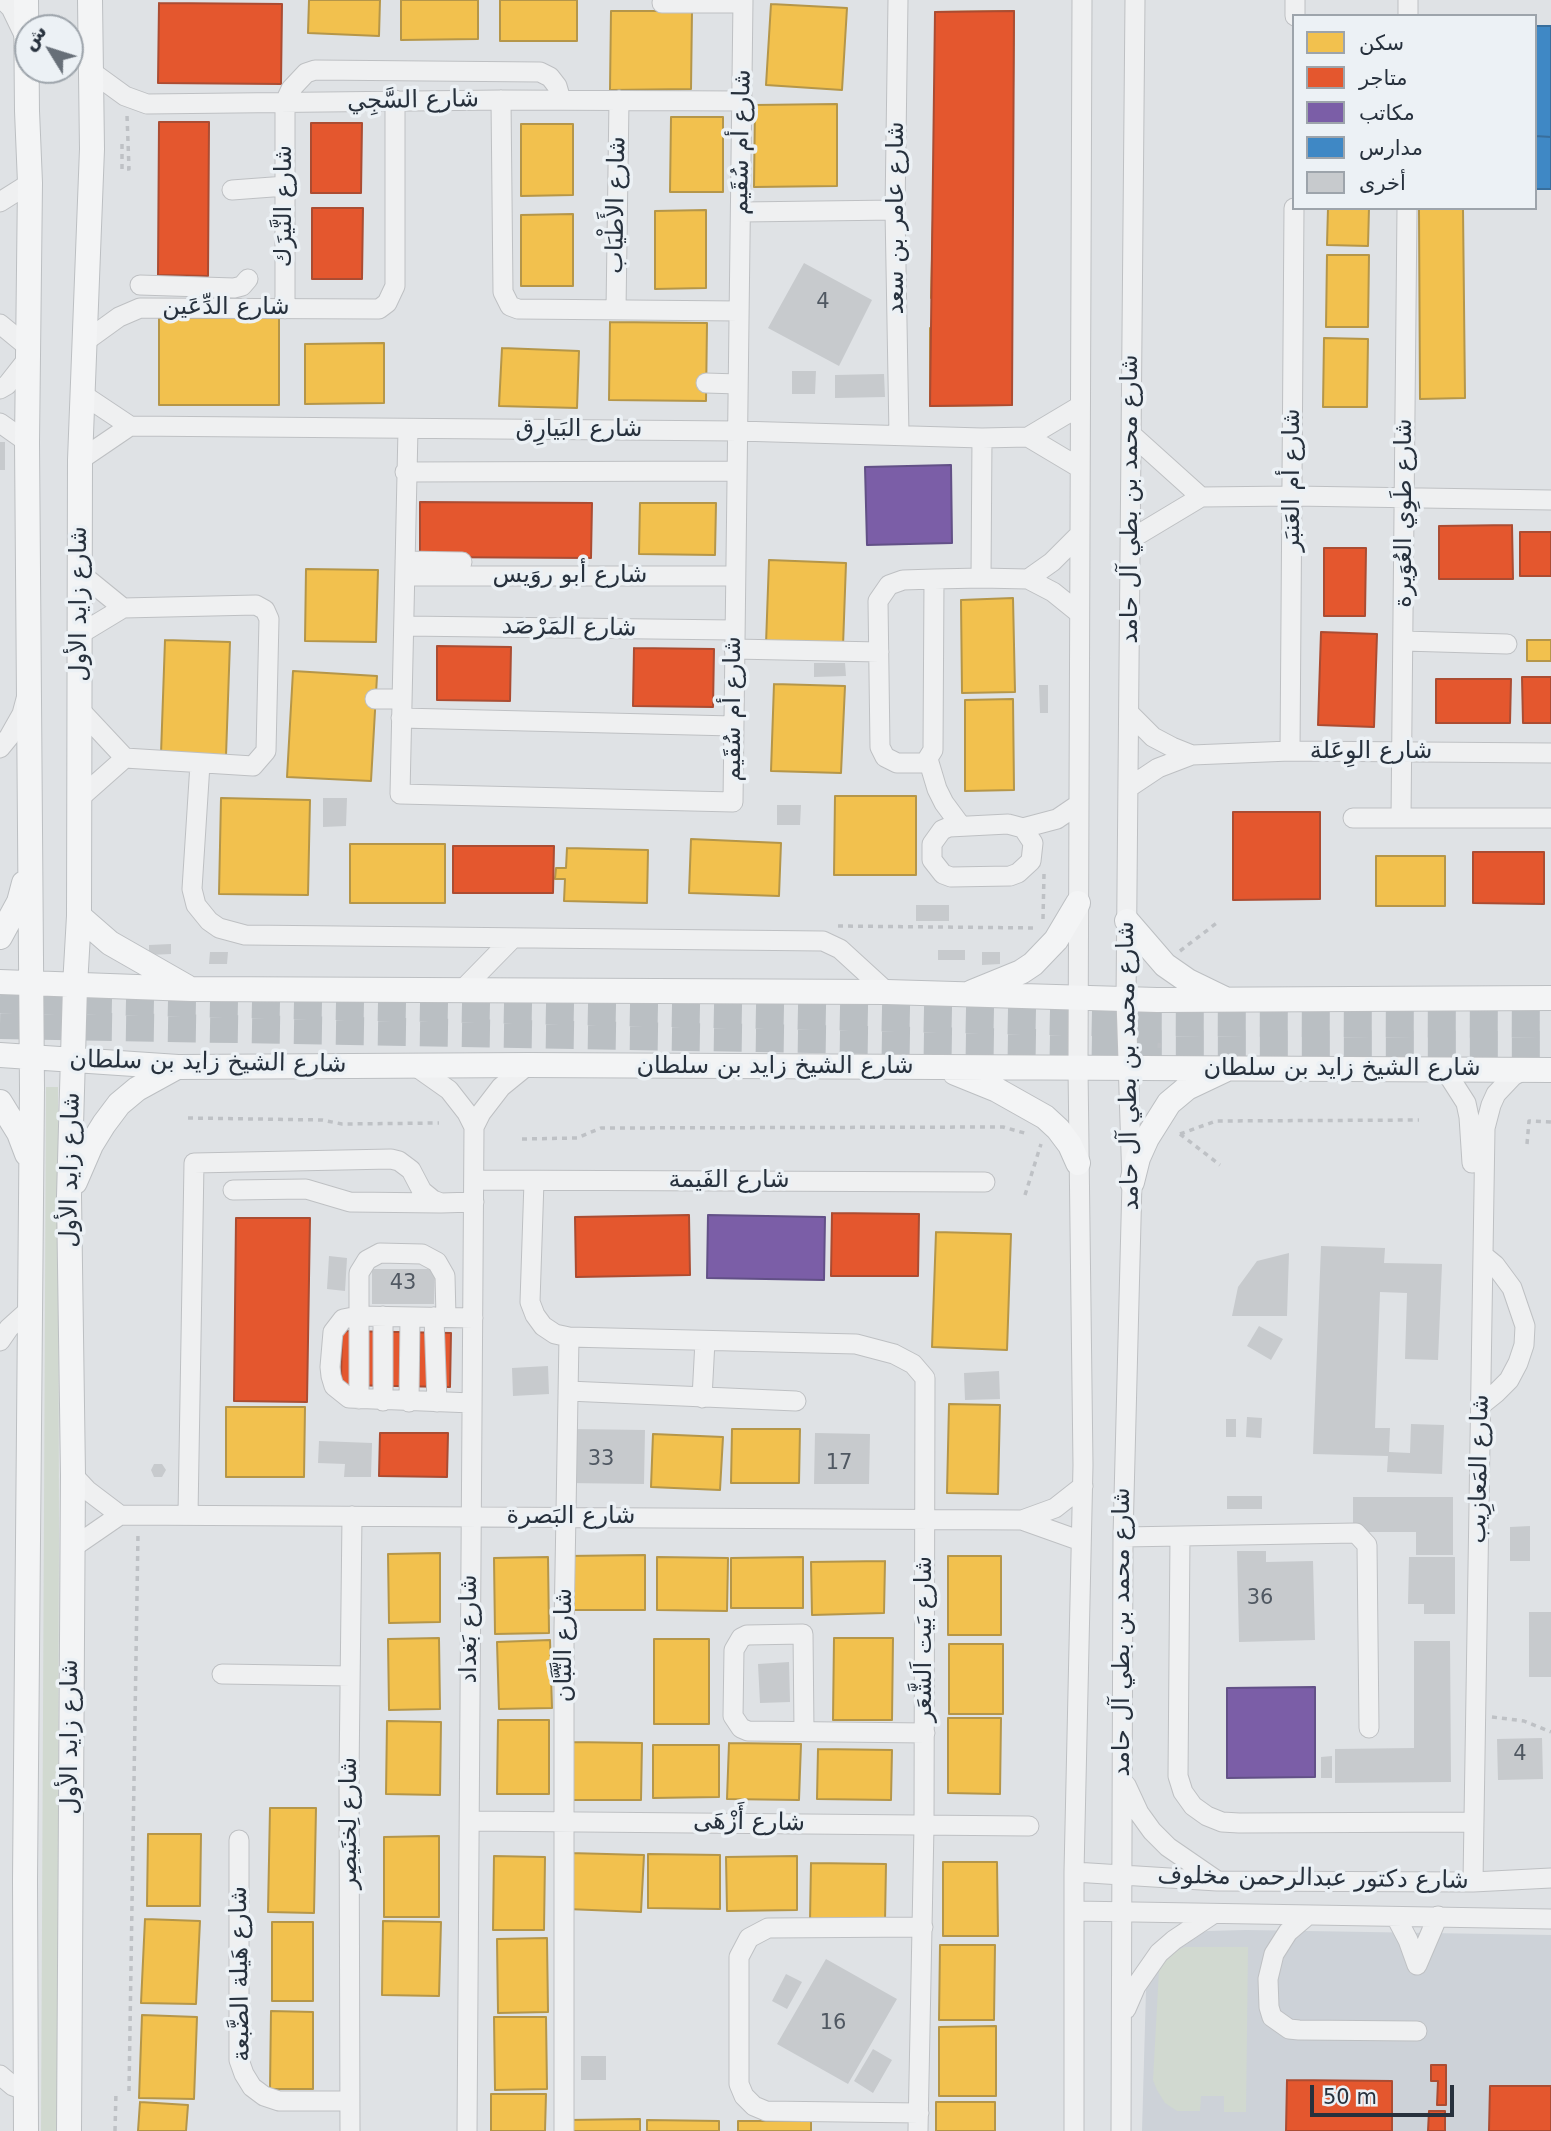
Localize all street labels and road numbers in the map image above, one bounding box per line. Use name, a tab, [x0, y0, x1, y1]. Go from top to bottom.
street label: شارع أم سُقَيم	[726, 69, 758, 215]
street label: شارع السَّجِي	[347, 85, 479, 117]
street label: شارع عامر بن سعد	[883, 121, 911, 315]
street label: شارع الأَطْيَاب	[601, 136, 633, 274]
street label: شارع النَّيزَك	[271, 145, 299, 267]
street label: شارع الدِّعَين	[162, 294, 290, 322]
street label: شارع محمد بن بطي آل حامد	[1117, 354, 1145, 644]
street label: شارع أم العَنبَر	[1279, 408, 1307, 552]
street label: شارع البَيارِق	[516, 416, 642, 444]
street label: شارع طَوِي العُوَيرة	[1391, 418, 1419, 608]
street label: شارع زايد الأول	[66, 526, 94, 682]
street label: شارع أبو روَيس	[493, 562, 647, 590]
street label: شارع المَرْصَد	[501, 612, 637, 644]
street label: شارع أم سُقَيم	[720, 636, 748, 782]
street label: شارع الوِعَلة	[1310, 738, 1432, 766]
street label: شارع محمد بن بطي آل حامد	[1112, 921, 1146, 1211]
street label: شارع الشيخ زايد بن سلطان	[69, 1046, 347, 1080]
street label: شارع الشيخ زايد بن سلطان	[636, 1053, 914, 1081]
street label: شارع الشيخ زايد بن سلطان	[1203, 1055, 1481, 1083]
street label: شارع زايد الأول	[55, 1092, 87, 1248]
street label: شارع الفَيمة	[668, 1167, 790, 1195]
street label: شارع المَعازِيب	[1464, 1394, 1496, 1544]
street label: شارع محمد بن بطي آل حامد	[1109, 1487, 1137, 1777]
street label: شارع البَصرة	[507, 1503, 635, 1531]
street label: شارع بَيت اَلشَّعَر	[911, 1556, 939, 1722]
street label: شارع بَغداد	[456, 1574, 484, 1684]
street label: شارع التَّبَّان	[551, 1588, 579, 1702]
street label: شارع زايد الأول	[57, 1659, 85, 1815]
street label: شارع لِخنَيصِر	[336, 1757, 364, 1889]
street label: شارع أَزْهَى	[693, 1808, 805, 1838]
street label: شارع دكتور عبدالرحمن مخلوف	[1157, 1862, 1469, 1896]
street label: شارع هَيلة الضَّبعة	[225, 1886, 257, 2062]

